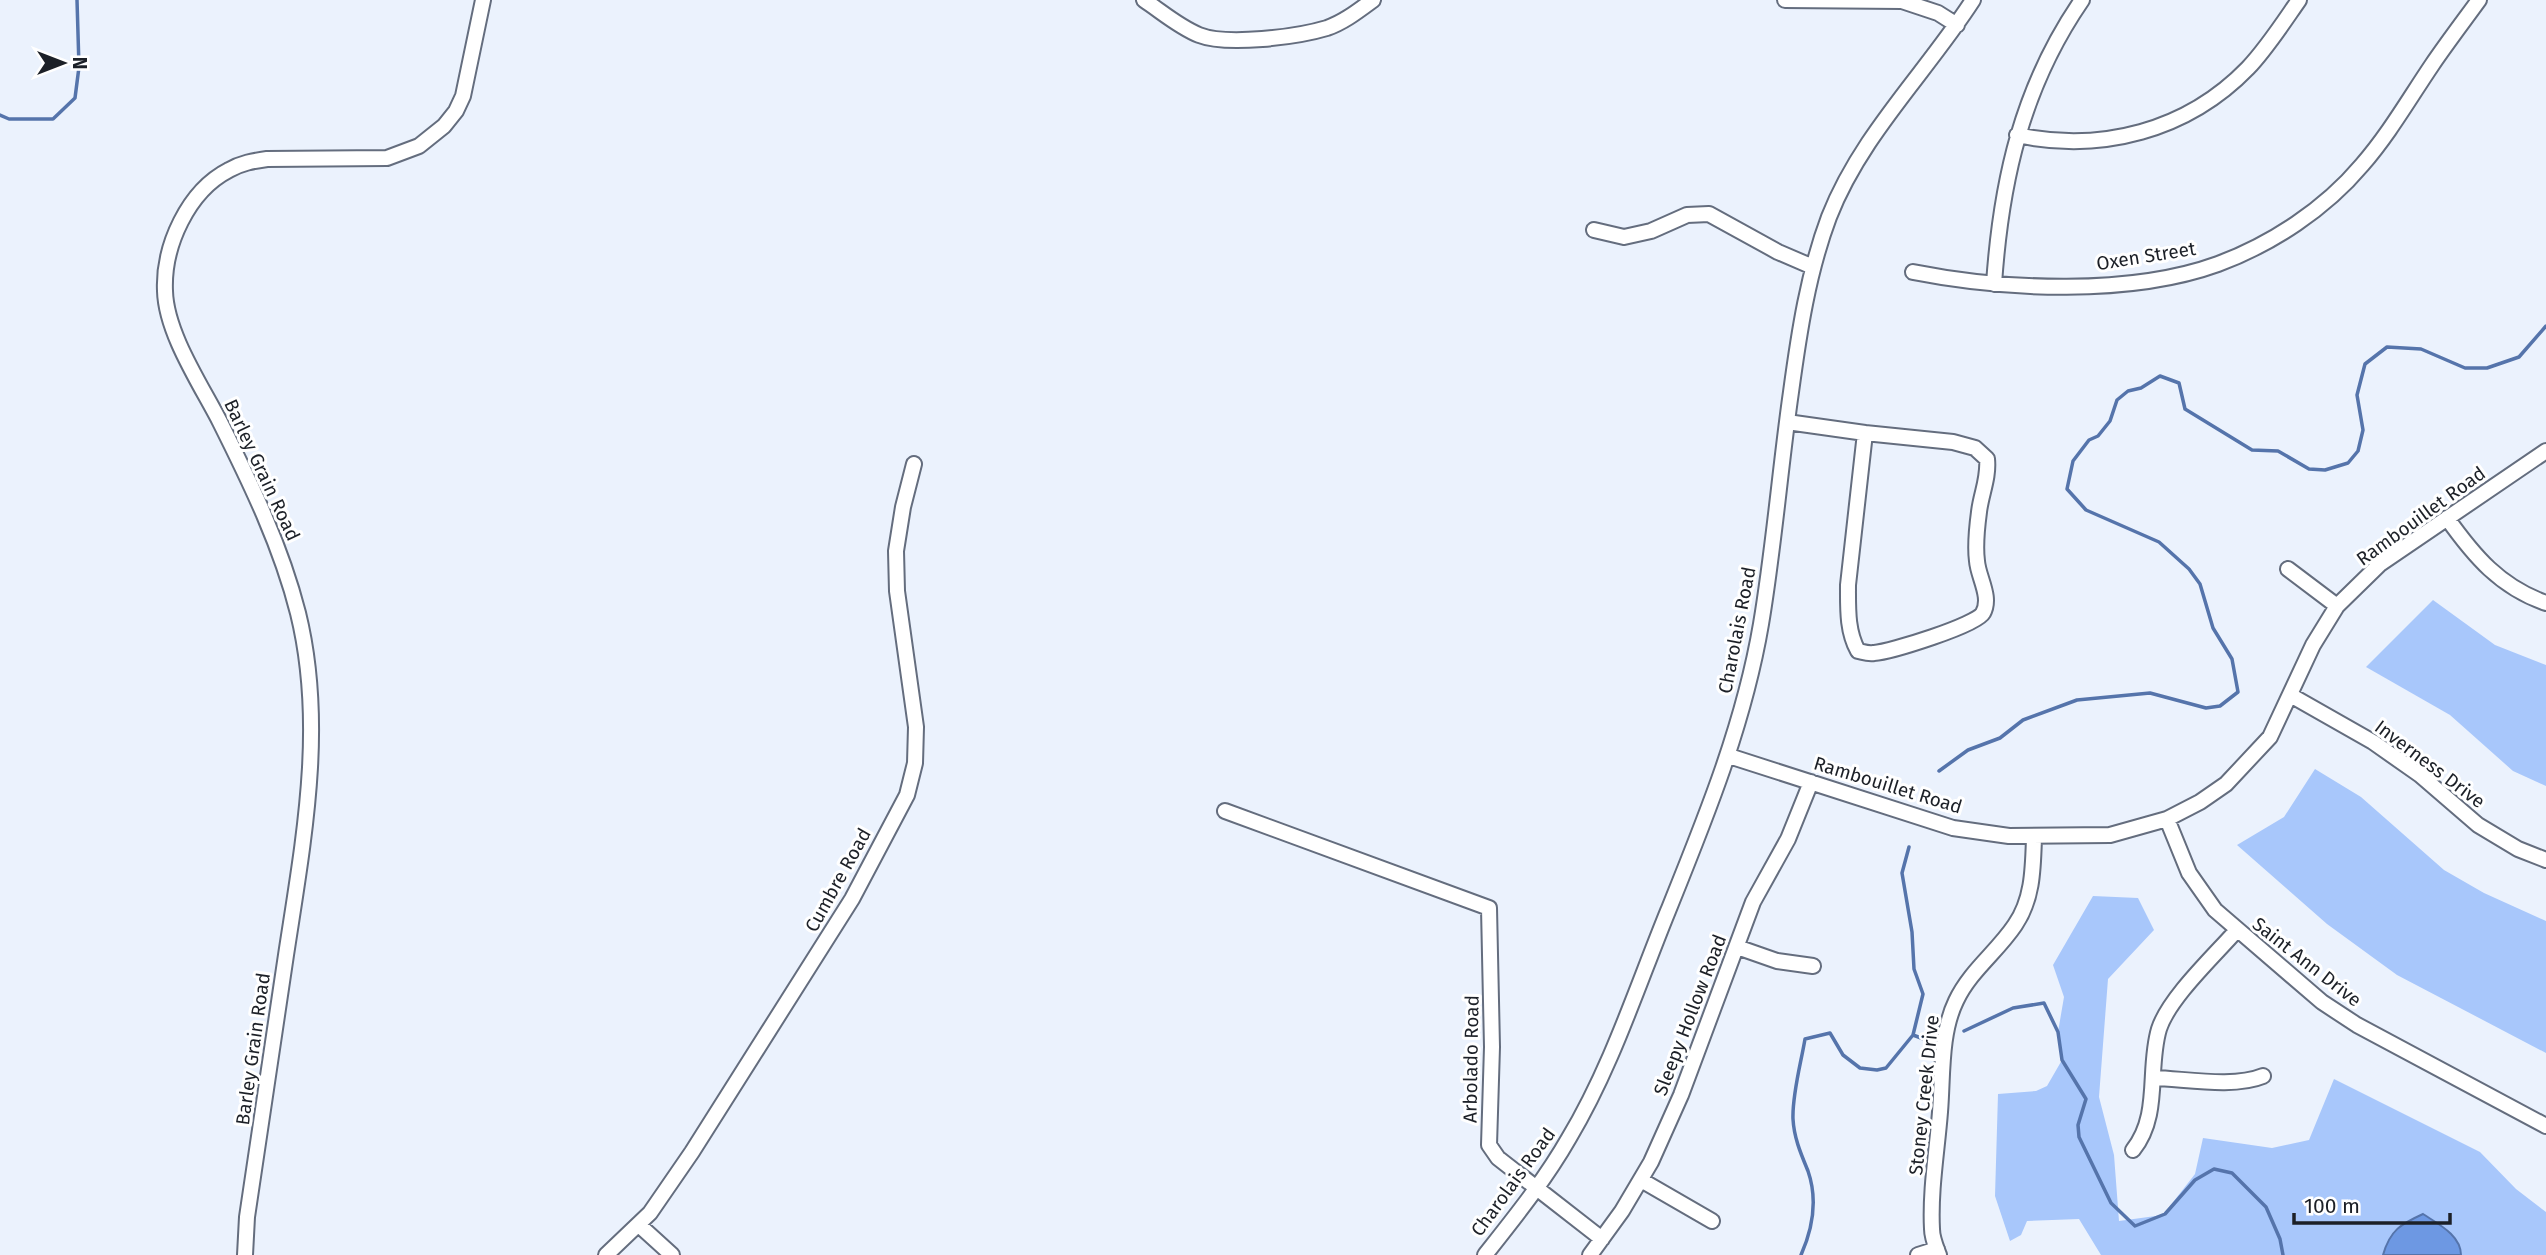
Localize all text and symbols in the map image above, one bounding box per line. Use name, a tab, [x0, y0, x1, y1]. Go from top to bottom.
north arrow	[28, 28, 98, 98]
text: N	[68, 57, 91, 69]
street label: Oxen Street	[2095, 237, 2197, 275]
street label: Barley Grain Road	[219, 395, 305, 545]
street label: Rambouillet Road	[2352, 461, 2490, 571]
street label: Charolais Road	[1713, 565, 1761, 695]
street label: Inverness Drive	[2370, 715, 2490, 813]
street label: Rambouillet Road	[1811, 752, 1965, 818]
street label: Cumbre Road	[800, 824, 876, 936]
street label: Saint Ann Drive	[2248, 912, 2366, 1012]
street label: Sleepy Hollow Road	[1649, 931, 1731, 1099]
street label: Barley Grain Road	[231, 971, 275, 1127]
street label: Arbolado Road	[1458, 995, 1484, 1123]
street label: Stoney Creek Drive	[1904, 1014, 1944, 1176]
street label: Charolais Road	[1466, 1123, 1560, 1241]
scale bar	[2294, 1182, 2450, 1226]
text: 100 m	[2304, 1193, 2360, 1219]

